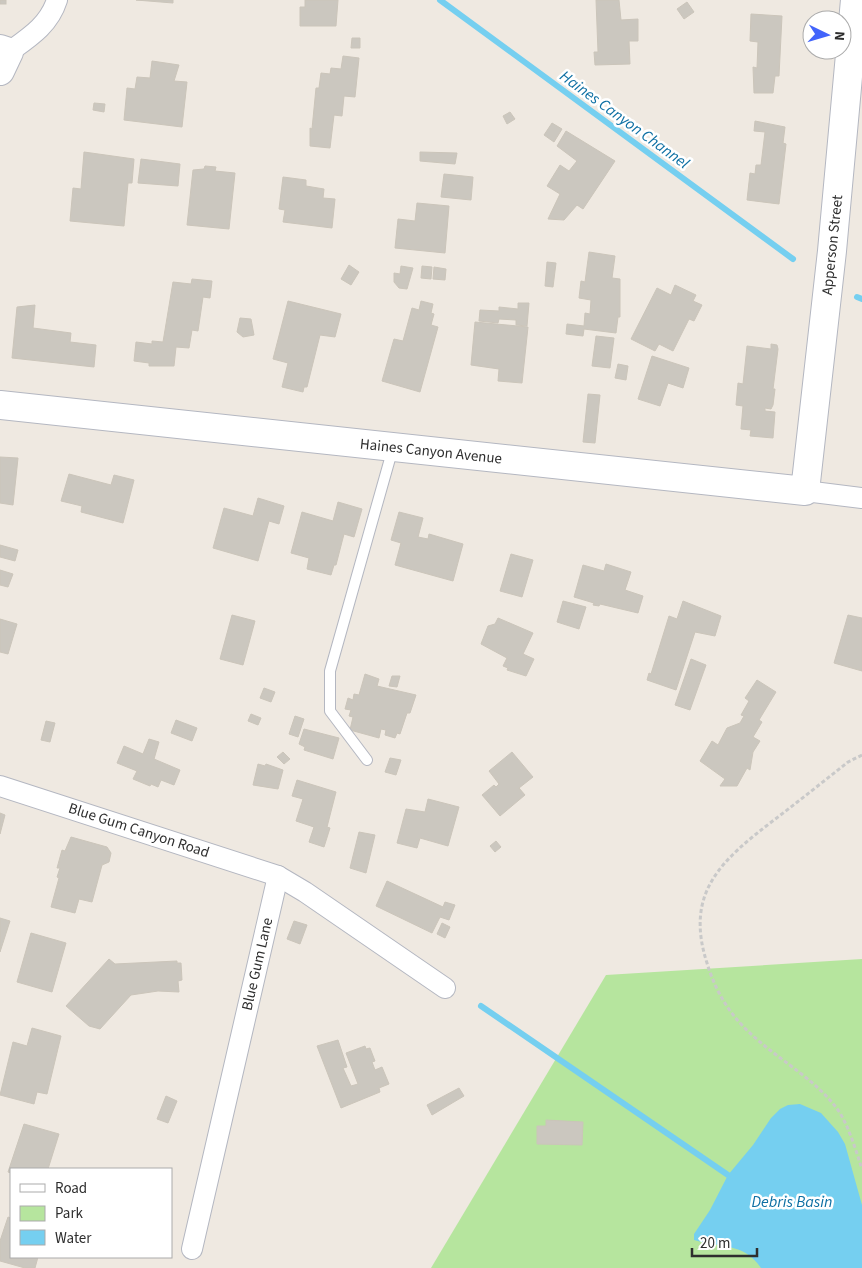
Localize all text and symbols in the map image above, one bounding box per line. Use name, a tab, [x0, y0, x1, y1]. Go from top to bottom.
north arrow	[802, 10, 852, 60]
text: N	[829, 31, 849, 42]
water label: Haines Canyon Channel	[555, 65, 694, 174]
street label: Apperson Street	[817, 194, 848, 296]
street label: Haines Canyon Avenue	[359, 434, 503, 469]
street label: Blue Gum Canyon Road	[66, 798, 212, 863]
street label: Blue Gum Lane	[237, 916, 278, 1013]
legend	[10, 1168, 172, 1258]
text: Road	[55, 1178, 87, 1199]
water label: Debris Basin	[752, 1191, 832, 1213]
text: Park	[55, 1203, 84, 1224]
scale bar	[692, 1226, 757, 1258]
text: Water	[55, 1228, 92, 1249]
text: 20 m	[700, 1233, 730, 1254]

